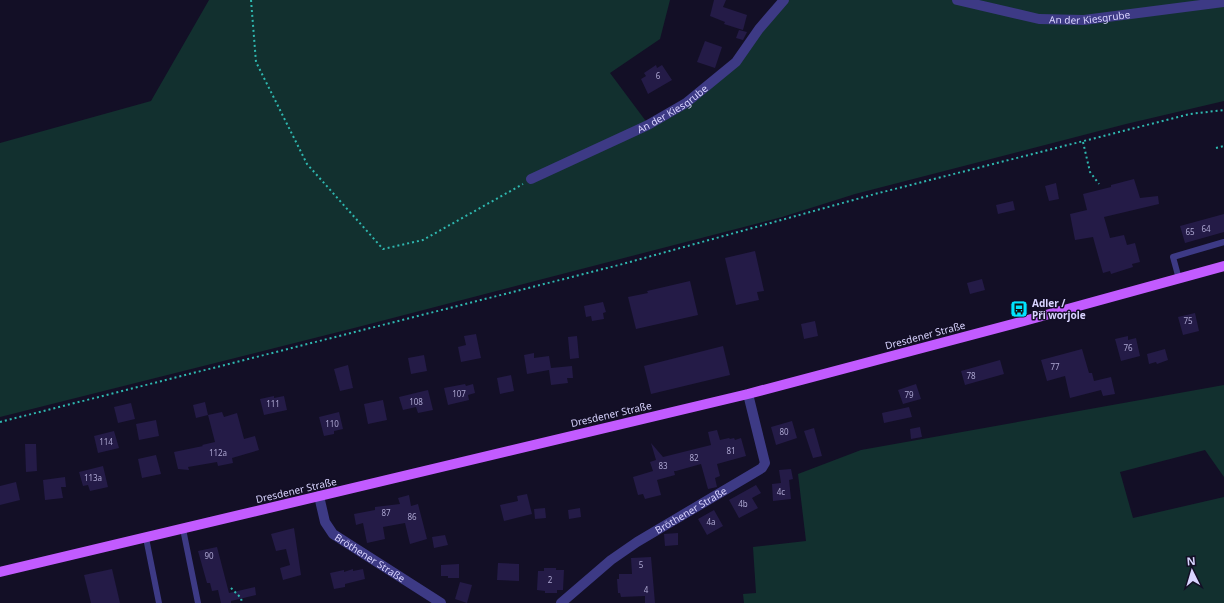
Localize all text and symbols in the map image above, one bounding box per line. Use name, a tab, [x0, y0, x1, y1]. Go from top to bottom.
street label: An der Kiesgrube	[1049, 7, 1131, 27]
house number: 6	[656, 70, 661, 81]
street label: An der Kiesgrube	[635, 81, 711, 136]
house number: 64	[1201, 223, 1211, 234]
house number: 65	[1185, 226, 1195, 237]
place label: Adler / Při worjole	[1032, 296, 1086, 322]
bus stop icon: Adler / Při worjole	[1009, 299, 1029, 319]
house number: 75	[1183, 315, 1193, 326]
street label: Dresdener Straße	[883, 317, 967, 352]
house number: 76	[1123, 342, 1133, 353]
house number: 77	[1050, 361, 1060, 372]
house number: 78	[966, 370, 976, 381]
house number: 107	[452, 388, 466, 399]
house number: 79	[904, 389, 914, 400]
house number: 108	[409, 396, 423, 407]
house number: 111	[266, 398, 280, 409]
street label: Dresdener Straße	[569, 398, 653, 430]
house number: 110	[325, 418, 339, 429]
house number: 80	[779, 426, 789, 437]
house number: 114	[99, 436, 113, 447]
house number: 81	[726, 445, 736, 456]
house number: 112a	[209, 447, 227, 458]
house number: 82	[689, 452, 699, 463]
house number: 83	[658, 460, 668, 471]
house number: 113a	[84, 472, 102, 483]
street label: Dresdener Straße	[254, 474, 338, 506]
street label: Bröthener Straße	[652, 483, 730, 537]
house number: 4c	[777, 486, 785, 497]
house number: 4b	[738, 498, 748, 509]
house number: 87	[381, 507, 391, 518]
house number: 86	[407, 511, 417, 522]
house number: 4a	[706, 516, 716, 527]
street label: Bröthener Straße	[332, 530, 408, 586]
house number: 90	[204, 550, 214, 561]
north arrow	[1172, 551, 1212, 591]
text: N	[1186, 553, 1196, 568]
house number: 5	[639, 559, 644, 570]
house number: 2	[548, 574, 553, 585]
house number: 4	[644, 584, 649, 595]

